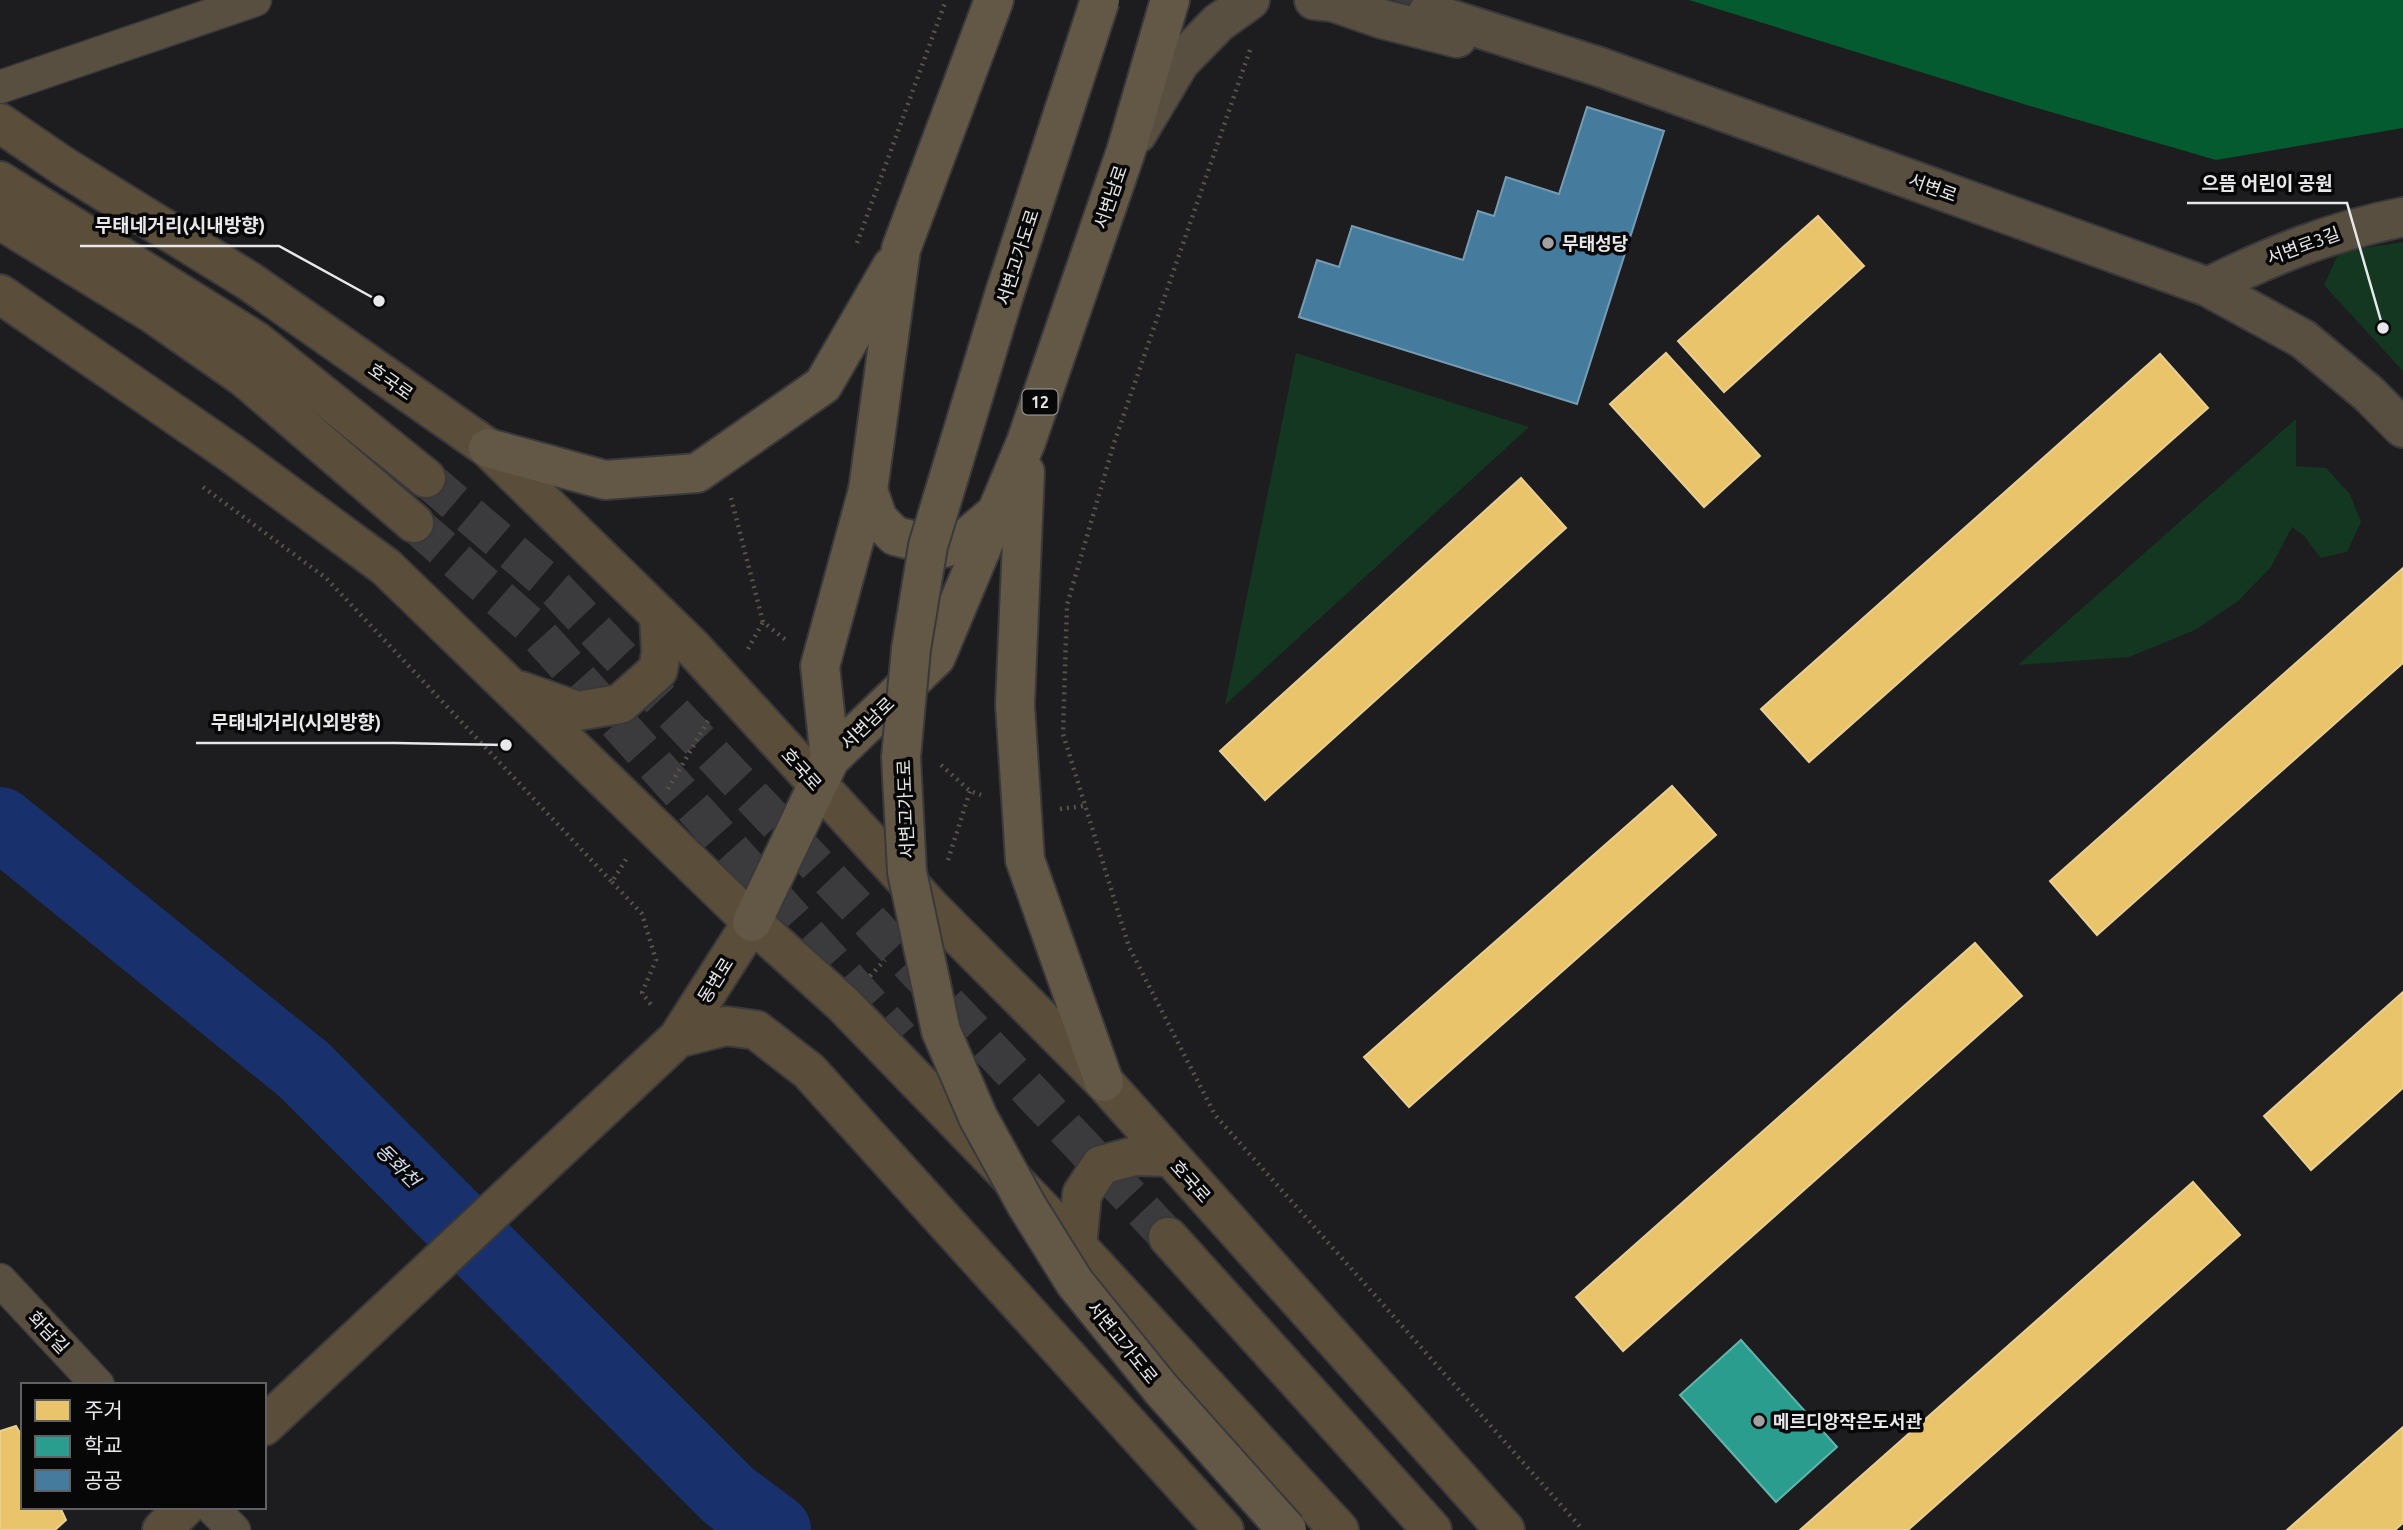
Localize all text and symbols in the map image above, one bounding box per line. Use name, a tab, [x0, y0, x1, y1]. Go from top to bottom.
street label: 서변남로	[1090, 162, 1130, 232]
callout: 으뜸 어린이 공원	[2187, 163, 2347, 203]
street label: 서변로	[1906, 169, 1960, 205]
text: 으뜸 어린이 공원	[2201, 172, 2333, 194]
callout: 무태네거리(시내방향)	[80, 206, 279, 246]
street label: 서변고가도로	[992, 207, 1042, 307]
text: 무태네거리(시내방향)	[95, 214, 265, 236]
street label: 서변로3길	[2264, 223, 2342, 267]
place label: 무태성당	[1562, 233, 1628, 253]
marker: 무태성당	[1540, 235, 1556, 251]
street label: 호국로	[365, 359, 417, 403]
road number: 12	[1023, 390, 1058, 414]
street label: 서변남로	[836, 693, 898, 753]
callout: 무태네거리(시외방향)	[196, 703, 395, 743]
text: 무태네거리(시외방향)	[211, 711, 381, 733]
street label: 호국로	[778, 744, 826, 794]
street label: 서변고가도로	[893, 759, 917, 859]
street label: 동변로	[693, 954, 737, 1006]
water label: 동화천	[372, 1139, 425, 1192]
street label: 호국로	[1167, 1156, 1215, 1206]
street label: 서변고가도로	[1084, 1297, 1162, 1387]
street label: 화담길	[25, 1307, 73, 1357]
legend	[21, 1383, 266, 1509]
text: 주거	[84, 1398, 123, 1422]
place label: 메르디앙작은도서관	[1773, 1411, 1922, 1431]
marker: 메르디앙작은도서관	[1751, 1413, 1767, 1429]
text: 학교	[84, 1433, 123, 1457]
text: 공공	[84, 1468, 123, 1492]

